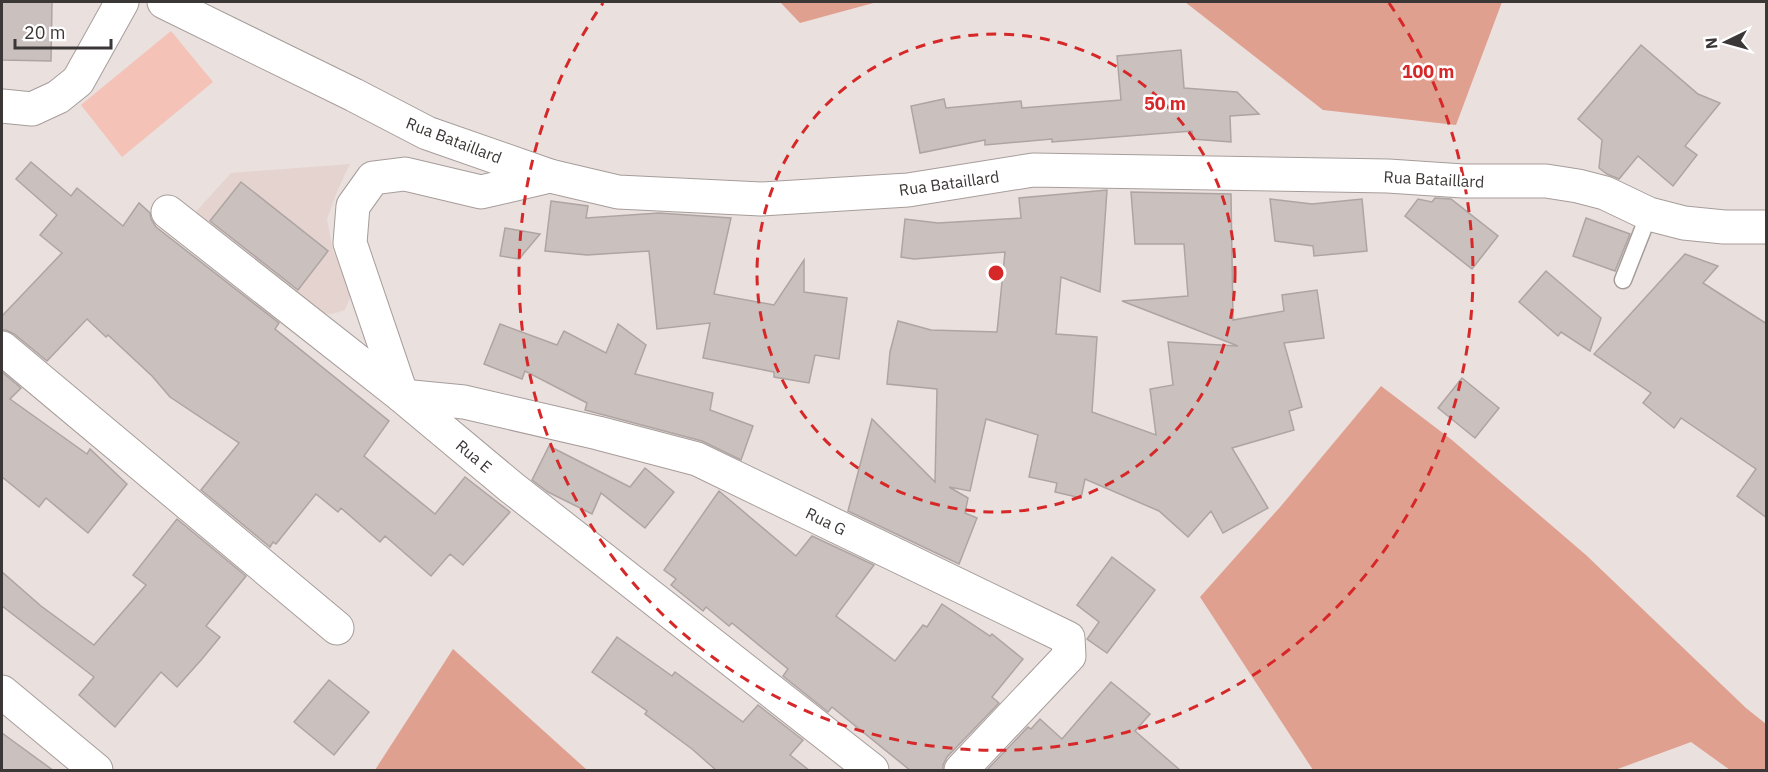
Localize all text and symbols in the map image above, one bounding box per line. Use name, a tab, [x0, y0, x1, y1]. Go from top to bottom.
scale bar	[15, 12, 111, 50]
north arrow	[1696, 12, 1756, 72]
text: 20 m	[24, 21, 66, 44]
text: N	[1701, 37, 1722, 50]
text: 100 m	[1402, 60, 1454, 83]
text: 50 m	[1144, 92, 1186, 115]
street label: Rua Bataillard	[403, 113, 505, 167]
street label: Rua Bataillard	[898, 166, 1000, 200]
street label: Rua Bataillard	[1383, 166, 1485, 192]
centre of rings	[986, 263, 1006, 283]
street label: Rua E	[452, 435, 496, 477]
street label: Rua G	[802, 503, 850, 539]

